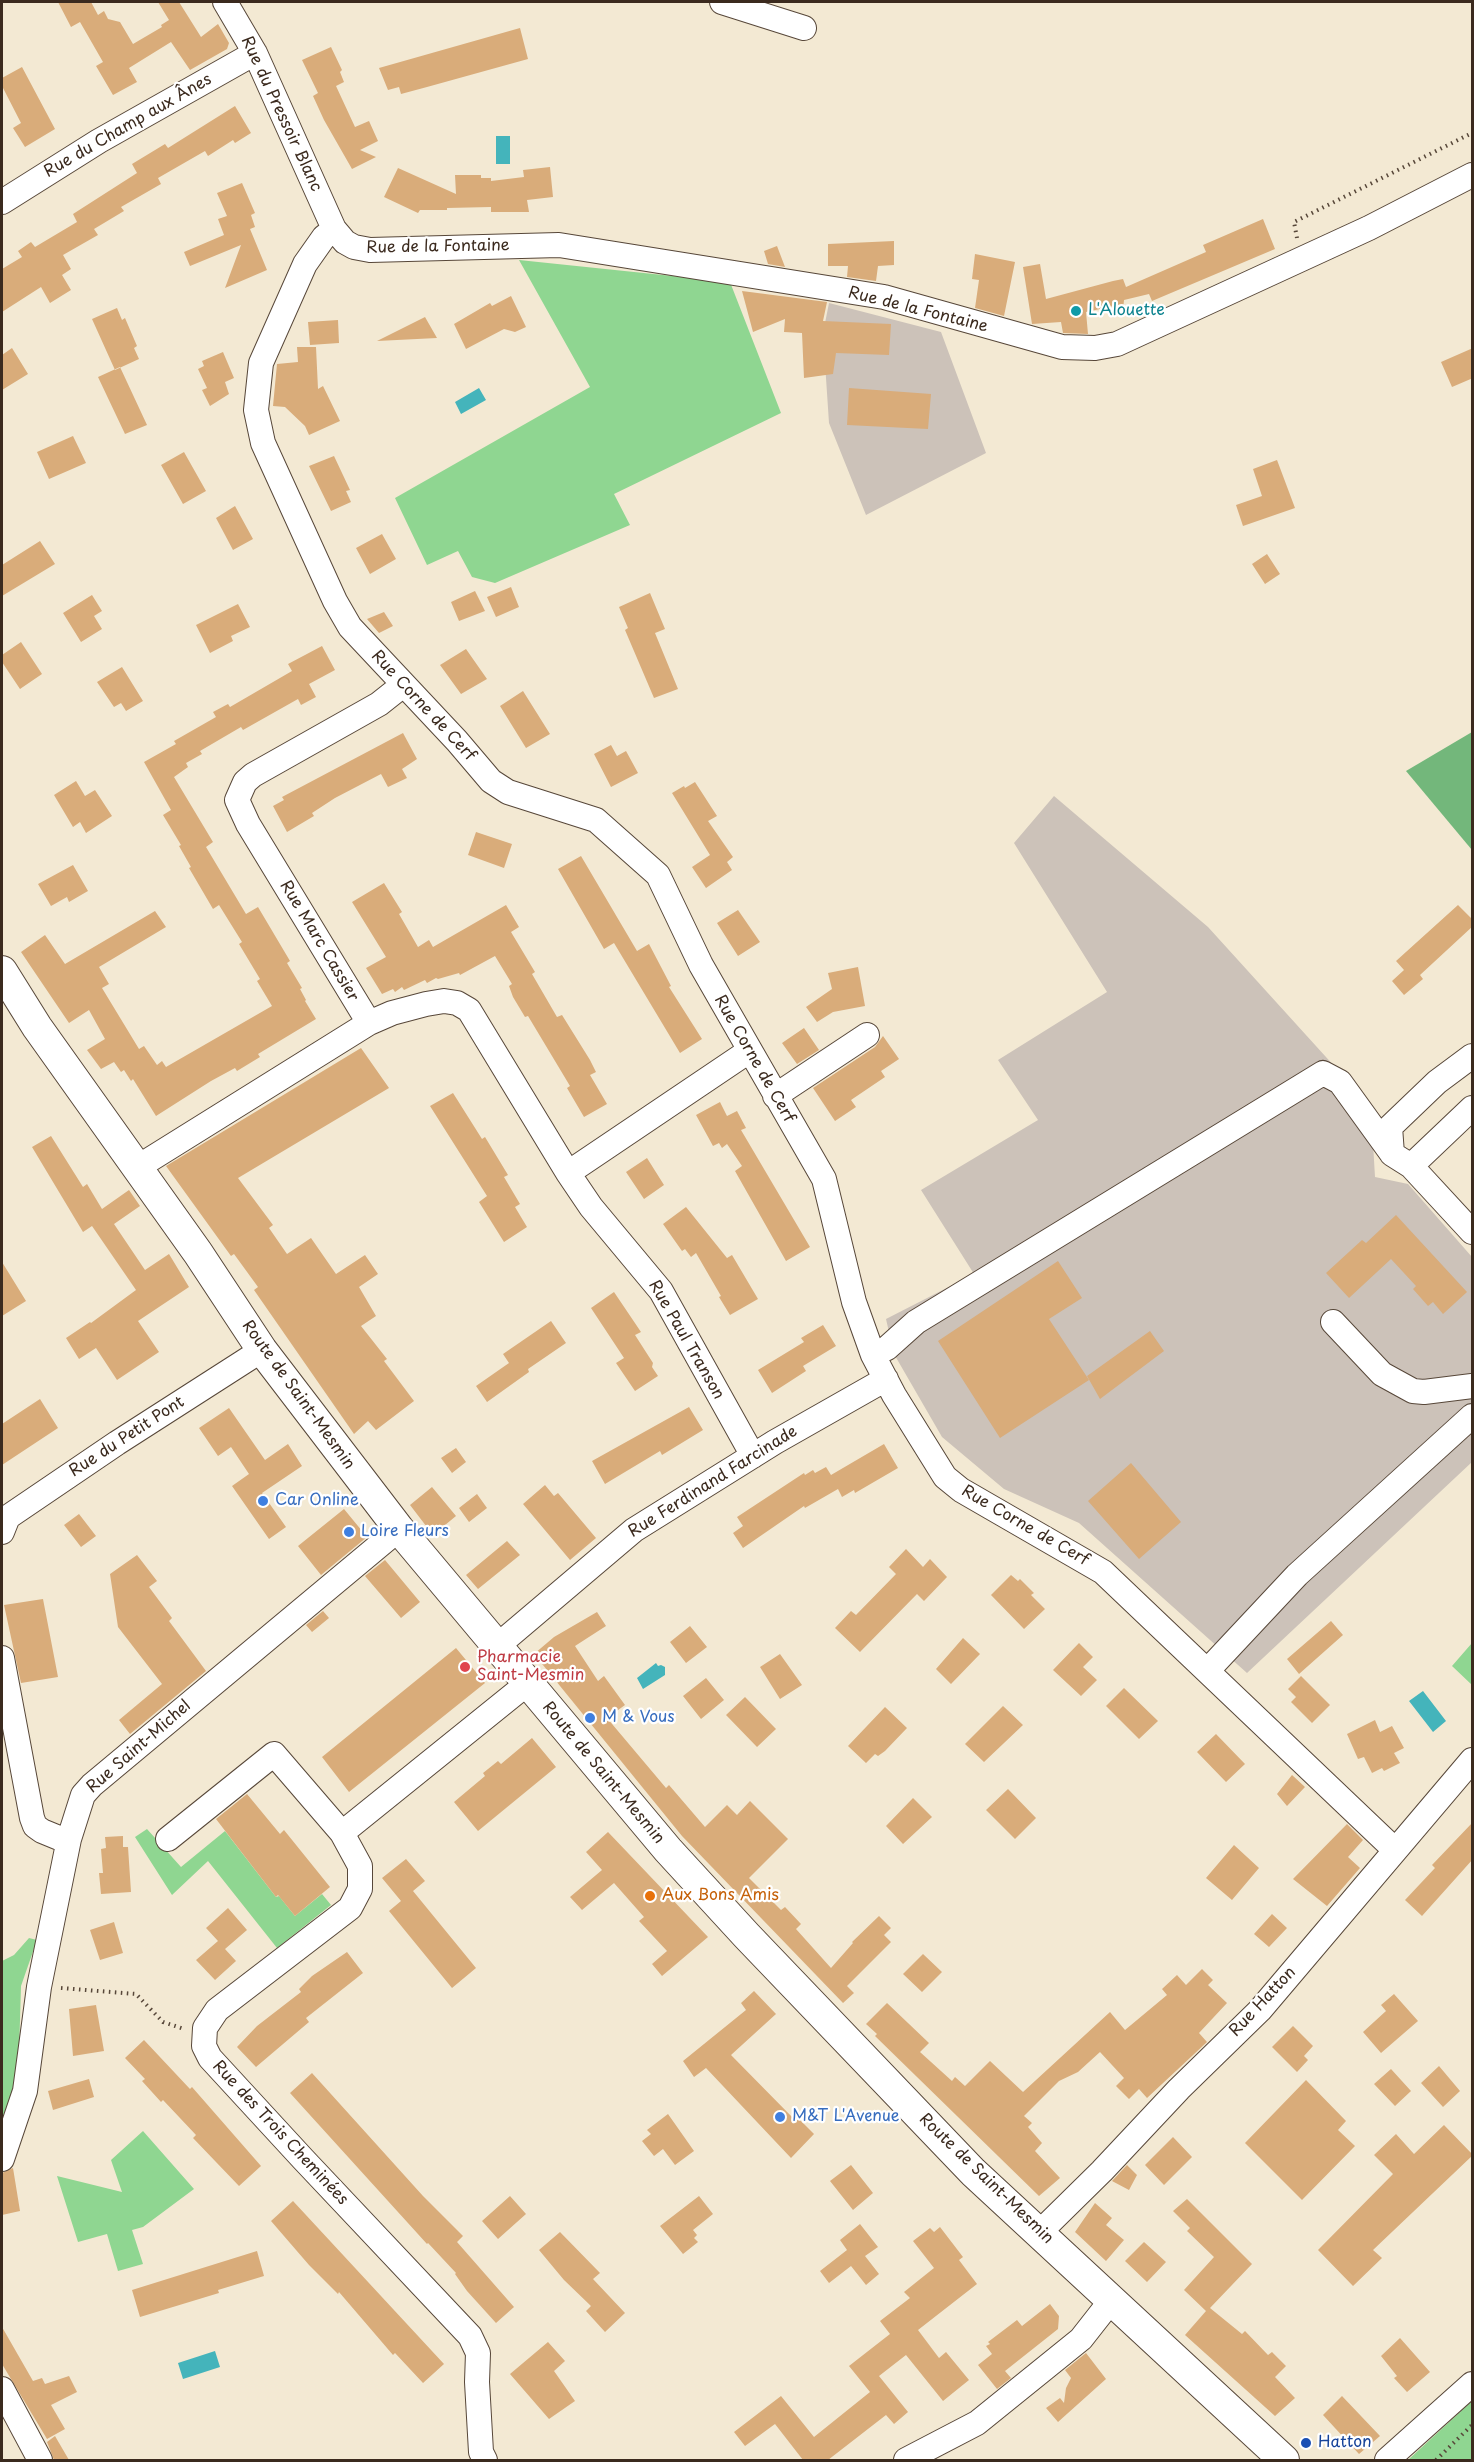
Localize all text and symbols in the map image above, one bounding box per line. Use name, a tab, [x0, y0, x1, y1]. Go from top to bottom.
street label: Rue du Pressoir Blanc	[237, 33, 325, 195]
street label: Rue du Champ aux Ânes	[41, 70, 215, 182]
street label: Rue de la Fontaine	[366, 236, 510, 258]
street label: Rue de la Fontaine	[846, 283, 990, 337]
place label: L'Alouette	[1088, 301, 1165, 321]
marker: L'Alouette	[1069, 304, 1083, 318]
street label: Rue Corne de Cerf	[367, 647, 479, 765]
street label: Rue Marc Cassier	[275, 877, 363, 1005]
street label: Rue Corne de Cerf	[710, 992, 798, 1126]
street label: Rue Paul Transon	[644, 1277, 728, 1403]
street label: Route de Saint-Mesmin	[237, 1317, 359, 1473]
street label: Rue du Petit Pont	[66, 1393, 188, 1481]
street label: Rue Ferdinand Farcinade	[625, 1422, 801, 1542]
street label: Rue Corne de Cerf	[958, 1482, 1092, 1570]
place label: Car Online	[275, 1491, 359, 1511]
marker: Car Online	[256, 1494, 270, 1508]
place label: Loire Fleurs	[361, 1522, 449, 1542]
marker: Loire Fleurs	[342, 1525, 356, 1539]
place label: Pharmacie Saint-Mesmin	[477, 1648, 584, 1686]
marker: Pharmacie Saint-Mesmin	[458, 1660, 472, 1674]
street label: Rue Saint-Michel	[83, 1697, 195, 1797]
street label: Route de Saint-Mesmin	[538, 1698, 668, 1848]
place label: M & Vous	[602, 1708, 675, 1728]
marker: M & Vous	[583, 1711, 597, 1725]
place label: Aux Bons Amis	[662, 1886, 779, 1906]
marker: Aux Bons Amis	[643, 1889, 657, 1903]
street label: Rue Hatton	[1226, 1963, 1300, 2041]
street label: Rue des Trois Cheminées	[208, 2057, 352, 2209]
place label: M&T L'Avenue	[792, 2107, 900, 2127]
marker: M&T L'Avenue	[773, 2110, 787, 2124]
street label: Route de Saint-Mesmin	[915, 2110, 1057, 2248]
place label: Hatton	[1318, 2433, 1372, 2453]
marker: Hatton	[1299, 2436, 1313, 2450]

